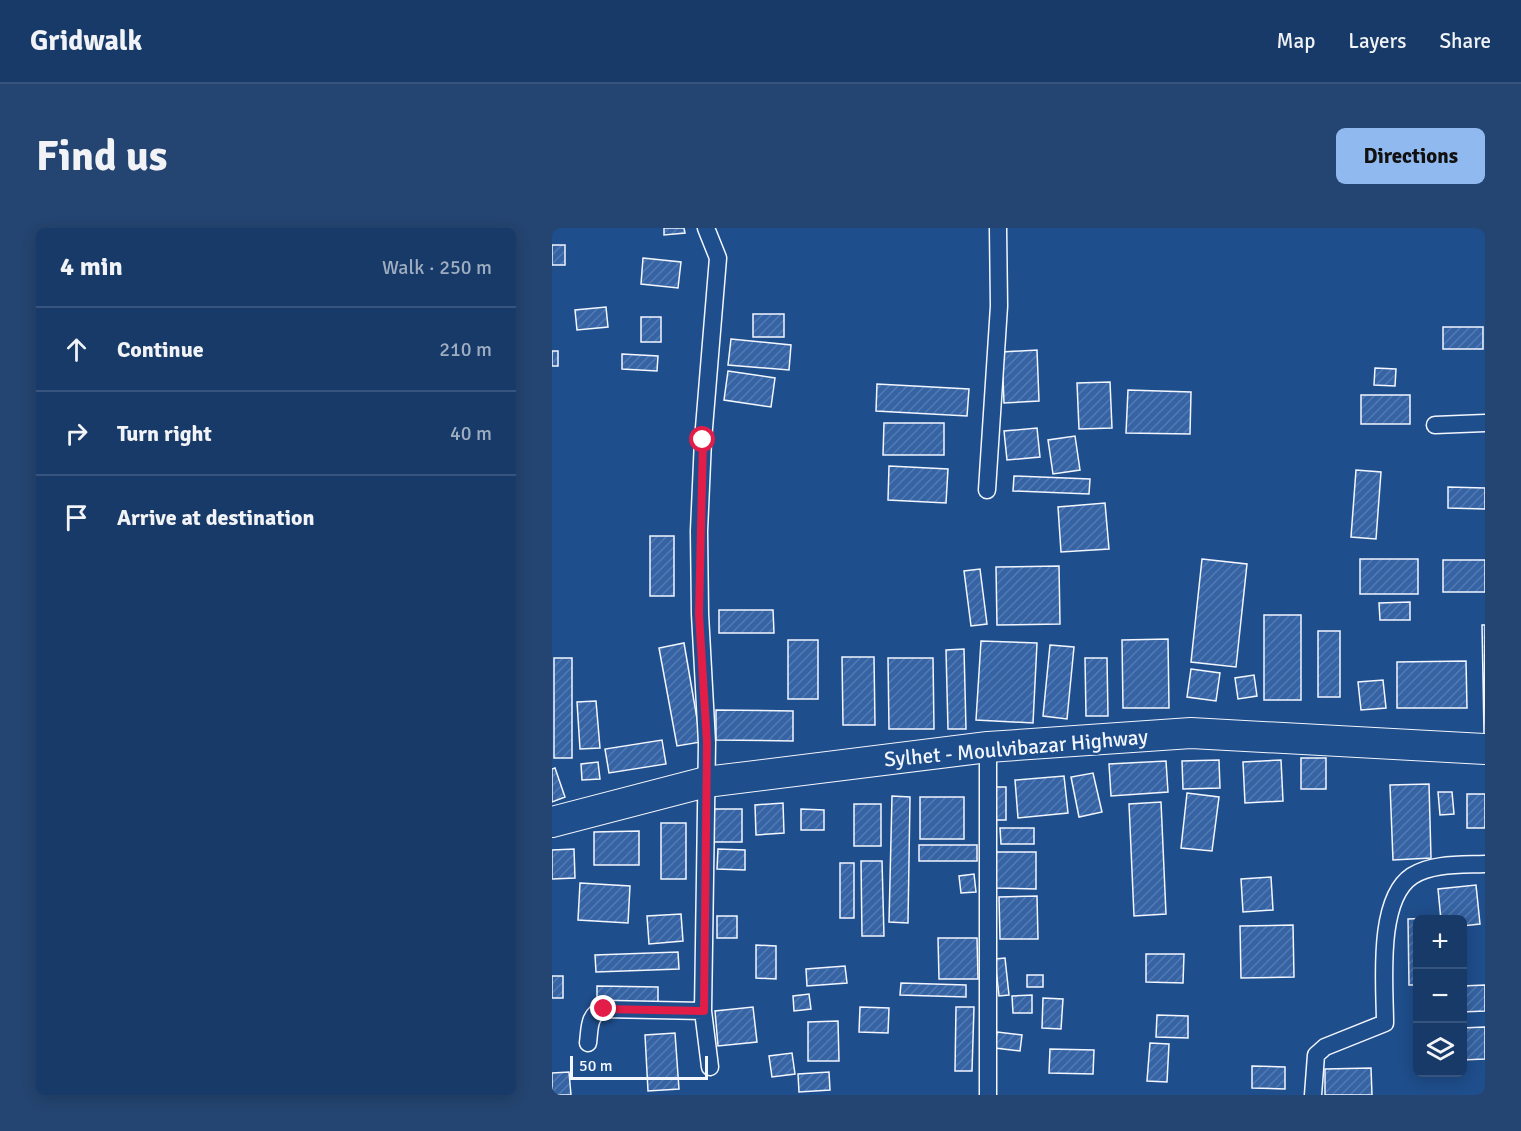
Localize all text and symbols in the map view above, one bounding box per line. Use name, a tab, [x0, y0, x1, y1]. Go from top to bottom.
text: Gridwalk	[30, 24, 142, 58]
text: Map	[1277, 28, 1315, 54]
text: Layers	[1348, 28, 1406, 54]
text: Share	[1439, 28, 1491, 54]
button: Directions	[1336, 128, 1485, 184]
text: Find us	[36, 131, 167, 182]
text: 4 min	[60, 251, 123, 283]
text: Walk · 250 m	[382, 255, 492, 280]
icon: ahead	[60, 333, 93, 366]
text: Continue	[117, 336, 204, 363]
text: 210 m	[439, 337, 492, 362]
icon: right	[60, 417, 93, 450]
text: Turn right	[117, 420, 212, 447]
text: 40 m	[450, 421, 492, 446]
route start	[689, 426, 715, 452]
icon: arrive	[60, 501, 93, 534]
text: Arrive at destination	[117, 504, 314, 531]
street label: Sylhet - Moulvibazar Highway	[883, 723, 1149, 772]
map controls	[1413, 915, 1467, 1077]
button: +	[1413, 915, 1467, 969]
button: −	[1413, 969, 1467, 1023]
route end	[590, 995, 616, 1021]
button: layers	[1413, 1023, 1467, 1077]
scale bar	[570, 1053, 708, 1080]
text: 50 m	[579, 1056, 613, 1076]

